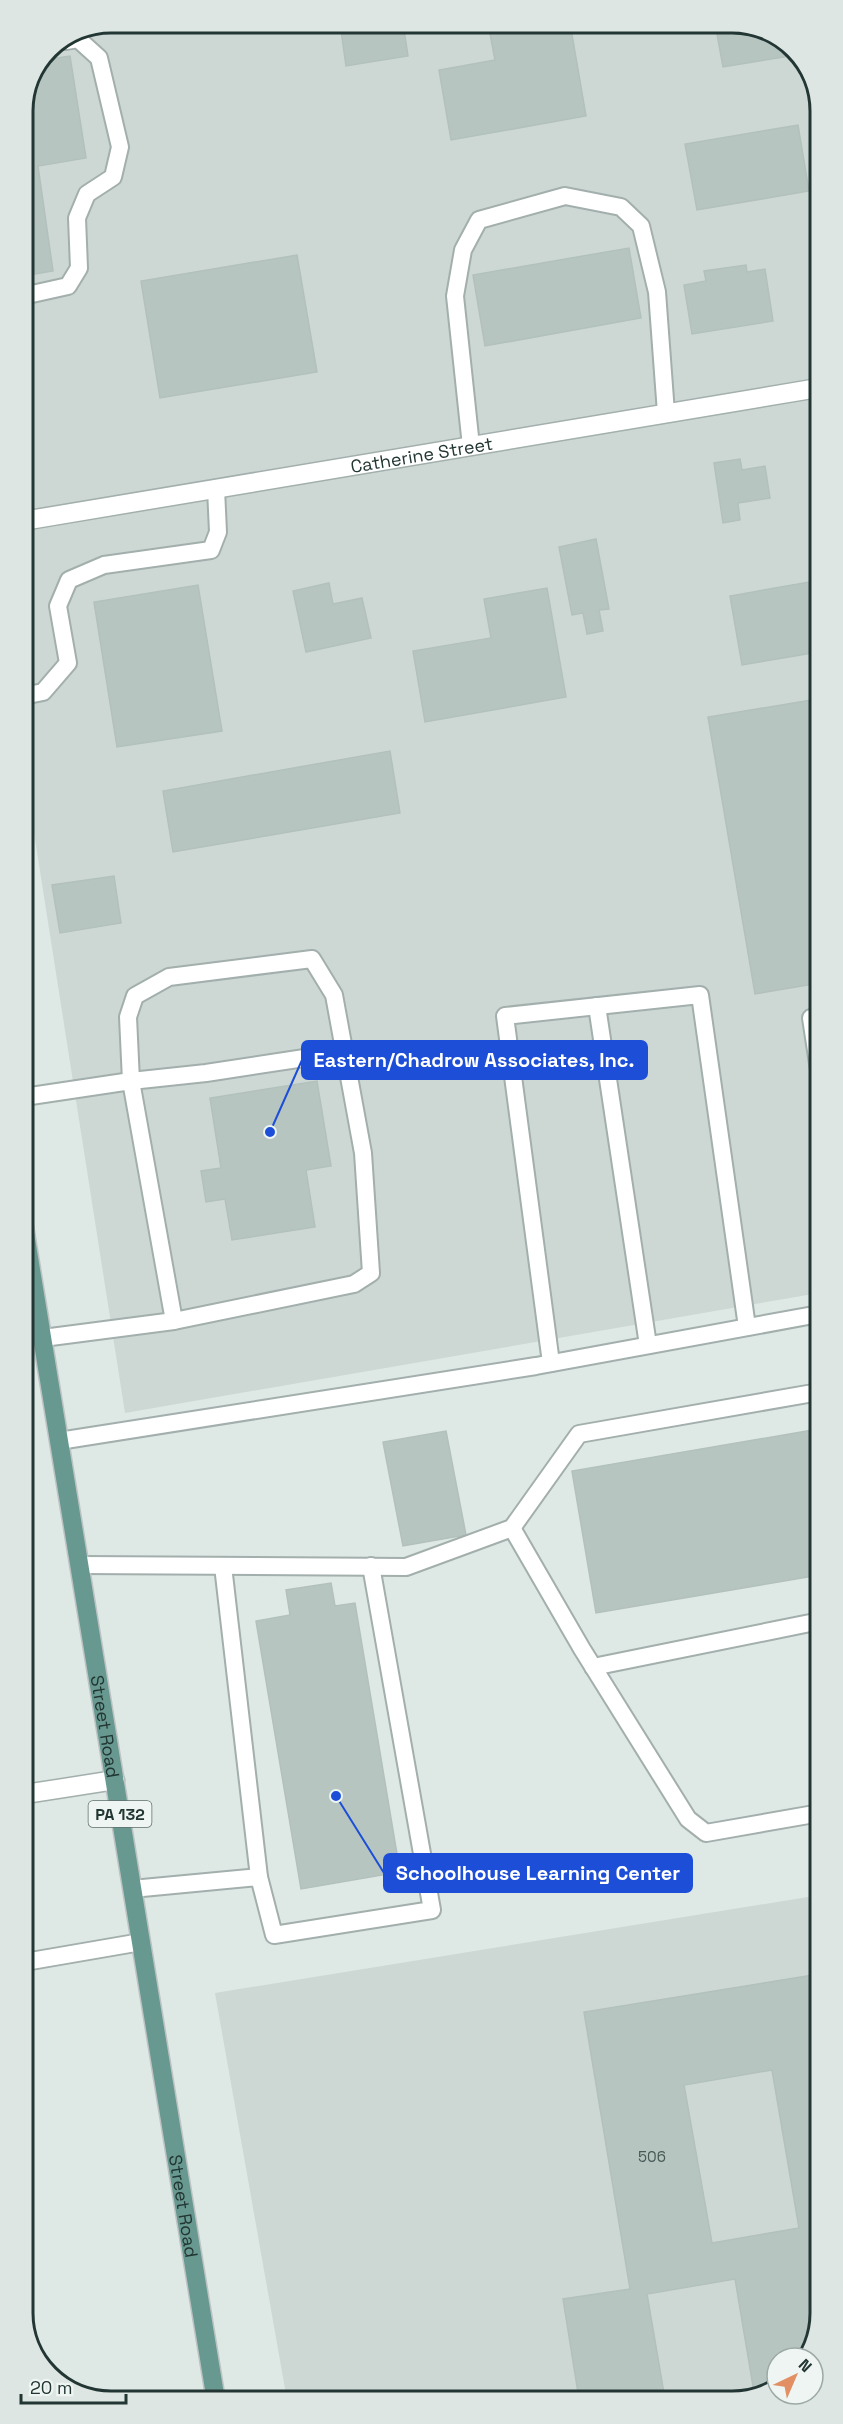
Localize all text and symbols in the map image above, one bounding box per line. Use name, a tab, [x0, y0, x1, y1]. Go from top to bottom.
street label: Catherine Street	[349, 431, 494, 478]
callout: Eastern/Chadrow Associates, Inc.	[302, 1041, 647, 1079]
text: Eastern/Chadrow Associates, Inc.	[314, 1047, 634, 1073]
street label: Street Road	[86, 1673, 125, 1779]
road number: PA 132	[88, 1801, 152, 1827]
callout: Schoolhouse Learning Center	[384, 1854, 692, 1892]
text: Schoolhouse Learning Center	[396, 1860, 680, 1886]
house number: 506	[638, 2147, 666, 2166]
street label: Street Road	[164, 2153, 204, 2259]
north arrow	[765, 2346, 825, 2406]
text: N	[794, 2354, 816, 2377]
scale bar	[21, 2367, 126, 2405]
text: 20 m	[30, 2376, 73, 2399]

